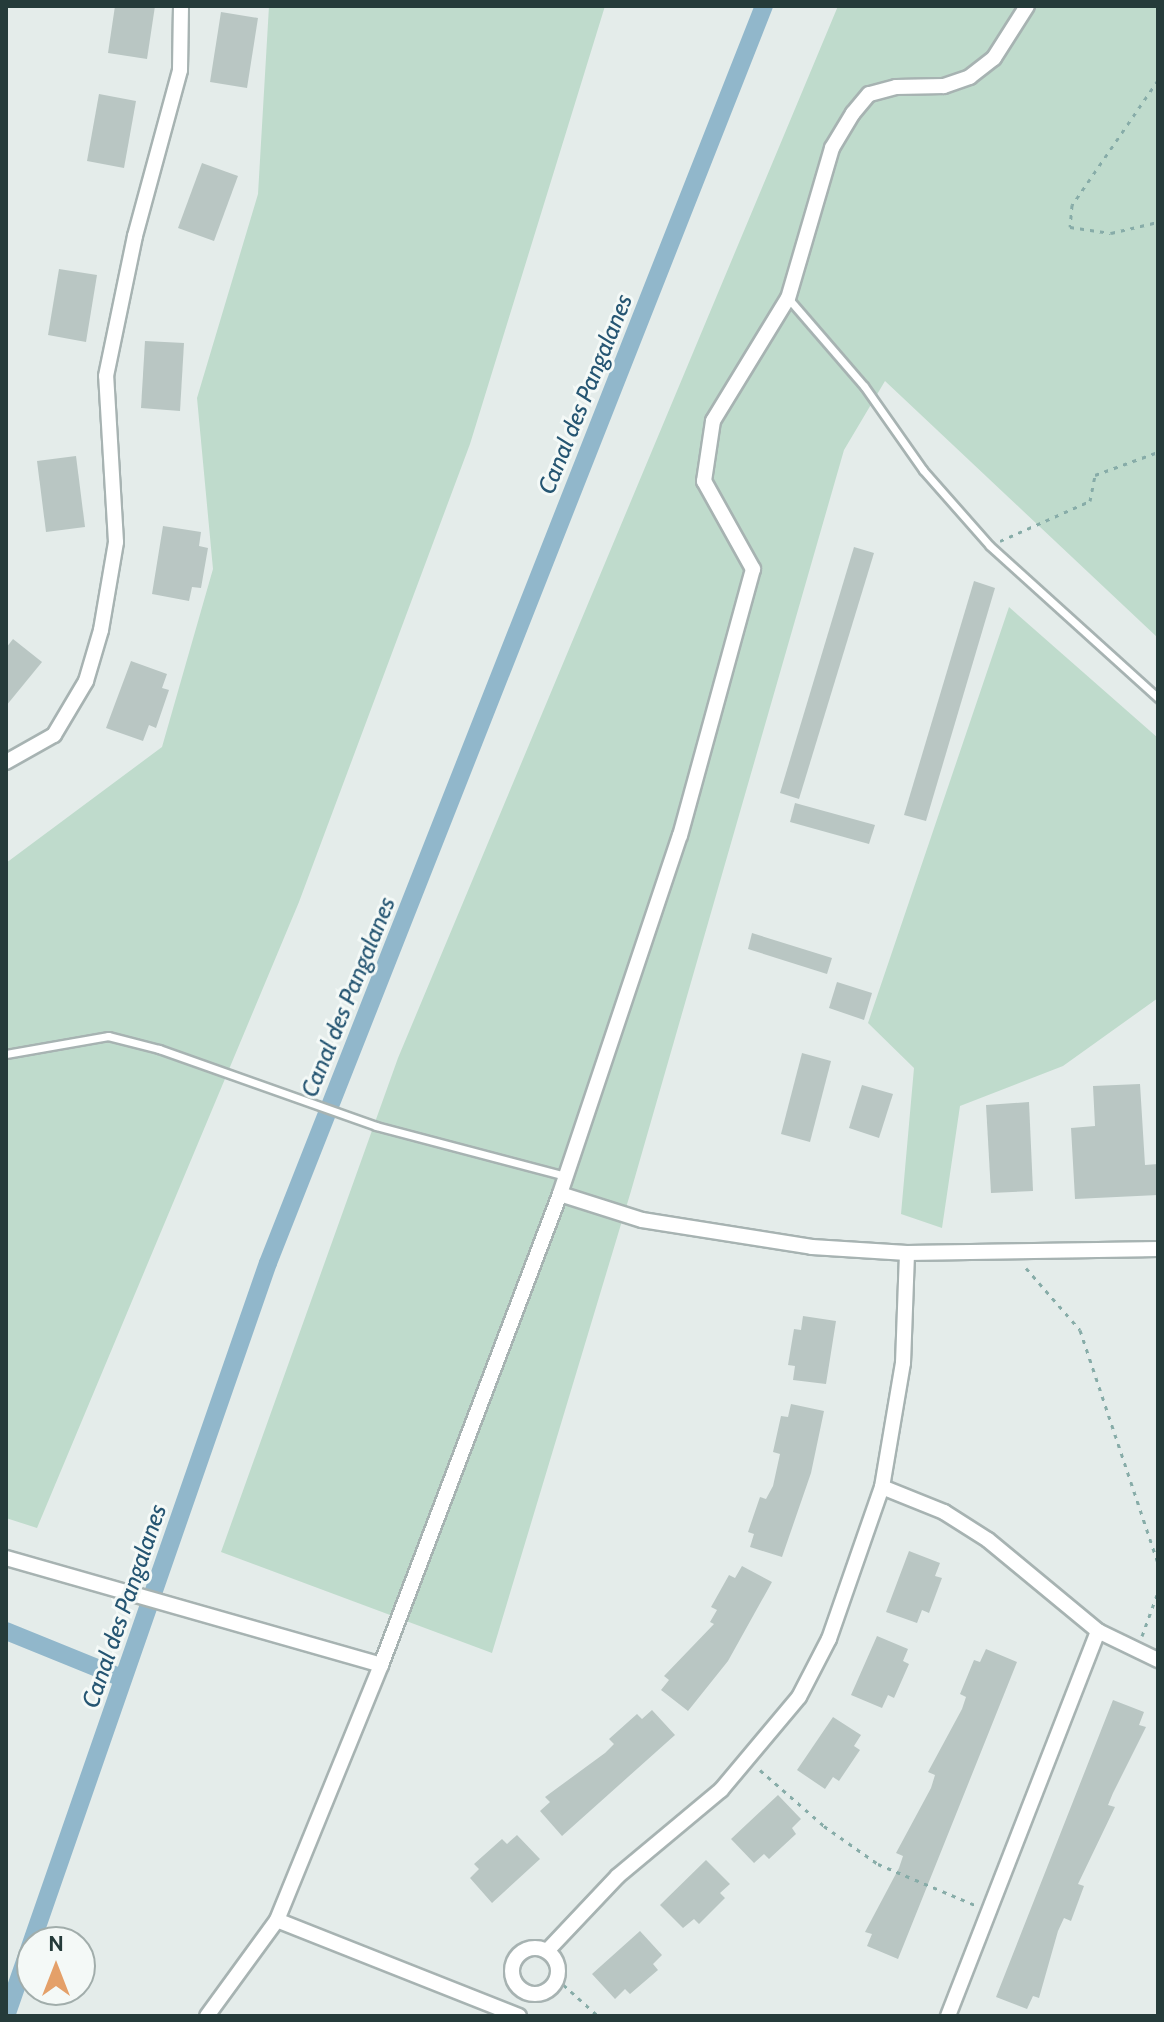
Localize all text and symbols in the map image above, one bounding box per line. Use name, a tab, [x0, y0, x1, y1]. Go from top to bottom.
water label: Canal des Pangalanes	[532, 290, 638, 498]
water label: Canal des Pangalanes	[295, 893, 401, 1101]
water label: Canal des Pangalanes	[76, 1501, 172, 1711]
north arrow	[16, 1926, 96, 2006]
text: N	[48, 1930, 64, 1957]

